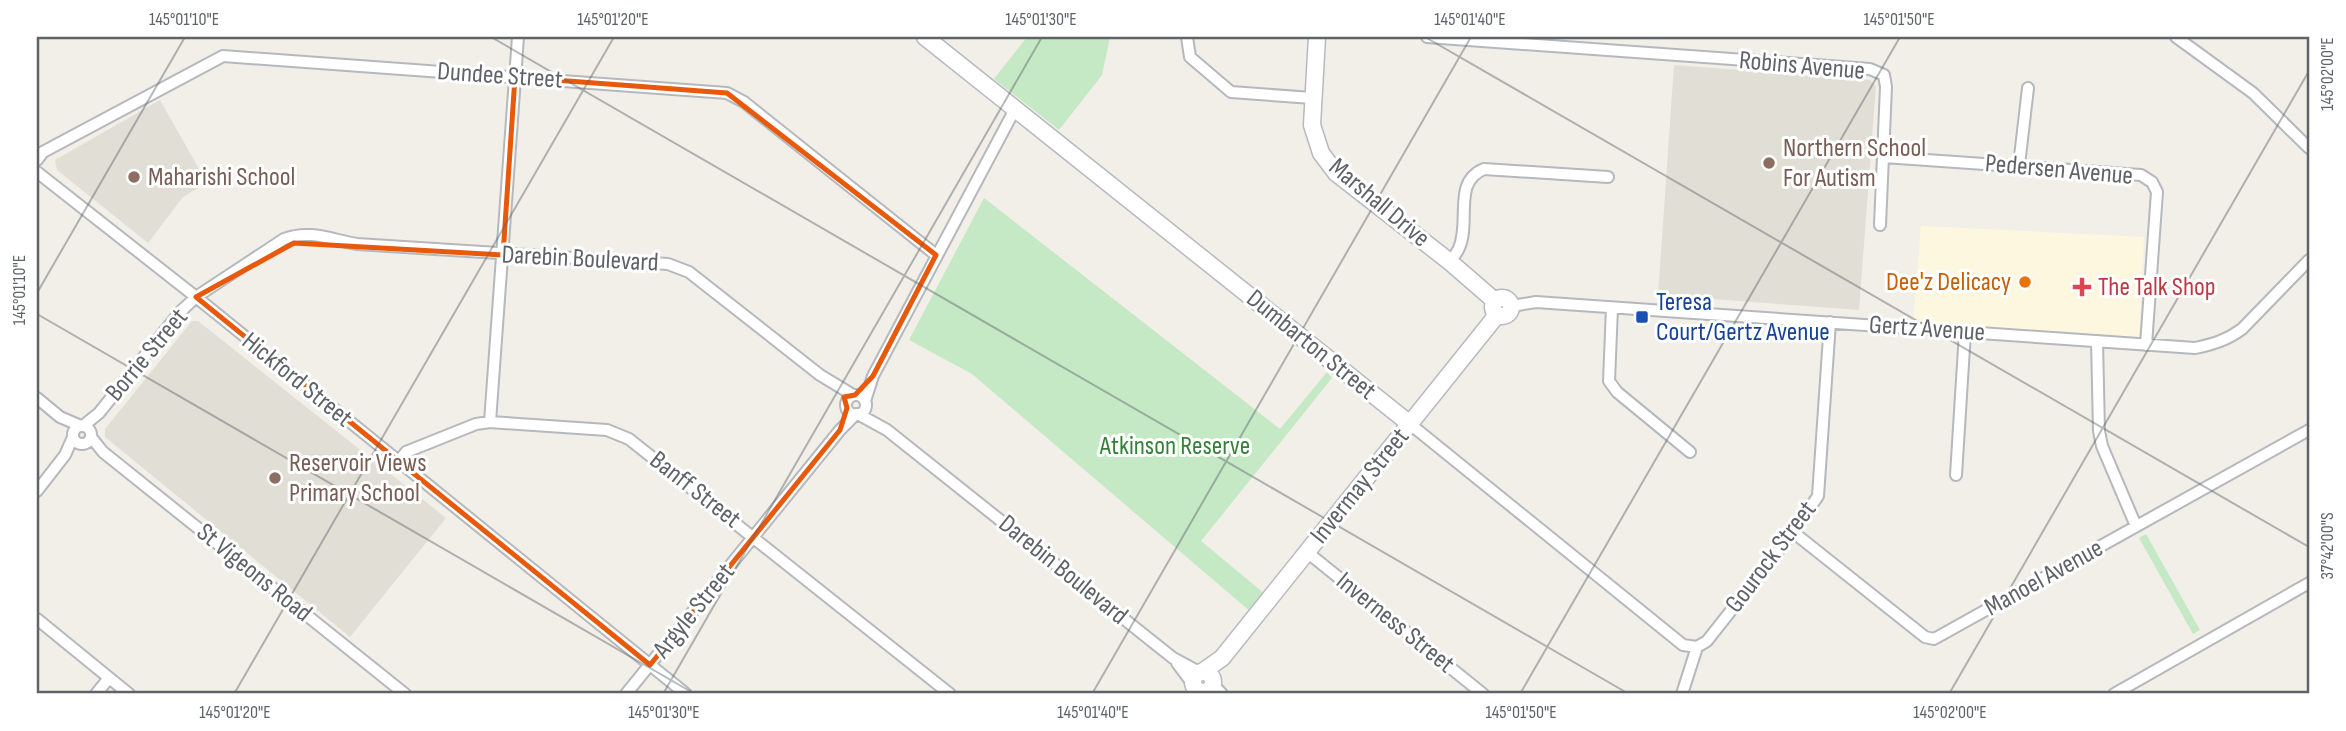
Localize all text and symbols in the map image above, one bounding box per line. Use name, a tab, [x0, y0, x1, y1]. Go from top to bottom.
text: 145°01'10"E	[149, 9, 219, 30]
text: 145°01'20"E	[577, 9, 649, 30]
text: 145°01'30"E	[1005, 9, 1077, 30]
text: 145°01'40"E	[1434, 9, 1506, 30]
text: 145°01'50"E	[1863, 9, 1935, 30]
text: 145°02'00"E	[2317, 37, 2338, 111]
street label: Robins Avenue	[1738, 45, 1866, 87]
street label: Dundee Street	[436, 56, 564, 96]
place label: Northern School For Autism	[1783, 133, 1926, 194]
street label: Pedersen Avenue	[1984, 148, 2134, 192]
street label: Marshall Drive	[1322, 152, 1436, 254]
marker: Northern School For Autism	[1761, 155, 1777, 171]
place label: Maharishi School	[148, 162, 295, 193]
marker: Maharishi School	[126, 169, 142, 185]
street label: Darebin Boulevard	[501, 239, 659, 279]
text: 145°01'10"E	[9, 255, 30, 325]
place label: Dee'z Delicacy	[1886, 267, 2011, 298]
place label: The Talk Shop	[2098, 272, 2216, 303]
marker: Dee'z Delicacy	[2017, 274, 2033, 290]
marker: The Talk Shop	[2072, 277, 2092, 297]
street label: Dumbarton Street	[1240, 283, 1382, 407]
place label: Teresa Court/Gertz Avenue	[1656, 287, 1830, 348]
street label: Borrie Street	[99, 302, 195, 408]
marker: Teresa Court/Gertz Avenue	[1634, 309, 1650, 325]
street label: Gertz Avenue	[1868, 309, 1986, 349]
street label: Hickford Street	[236, 326, 358, 434]
street label: Invermay Street	[1304, 422, 1416, 550]
park label: Atkinson Reserve	[1099, 431, 1250, 462]
street label: Banff Street	[643, 445, 747, 535]
place label: Reservoir Views Primary School	[289, 448, 427, 509]
marker: Reservoir Views Primary School	[267, 470, 283, 486]
street label: Gourock Street	[1719, 495, 1823, 619]
street label: Darebin Boulevard	[992, 509, 1134, 631]
text: 37°42'00"S	[2317, 512, 2338, 580]
street label: St Vigeons Road	[190, 517, 318, 629]
street label: Manoel Avenue	[1979, 533, 2109, 623]
street label: Argyle Street	[646, 557, 742, 665]
street label: Inverness Street	[1330, 566, 1460, 680]
text: 145°01'20"E	[199, 702, 271, 723]
text: 145°01'30"E	[628, 702, 700, 723]
text: 145°01'40"E	[1057, 702, 1129, 723]
text: 145°01'50"E	[1485, 702, 1557, 723]
text: 145°02'00"E	[1913, 702, 1987, 723]

